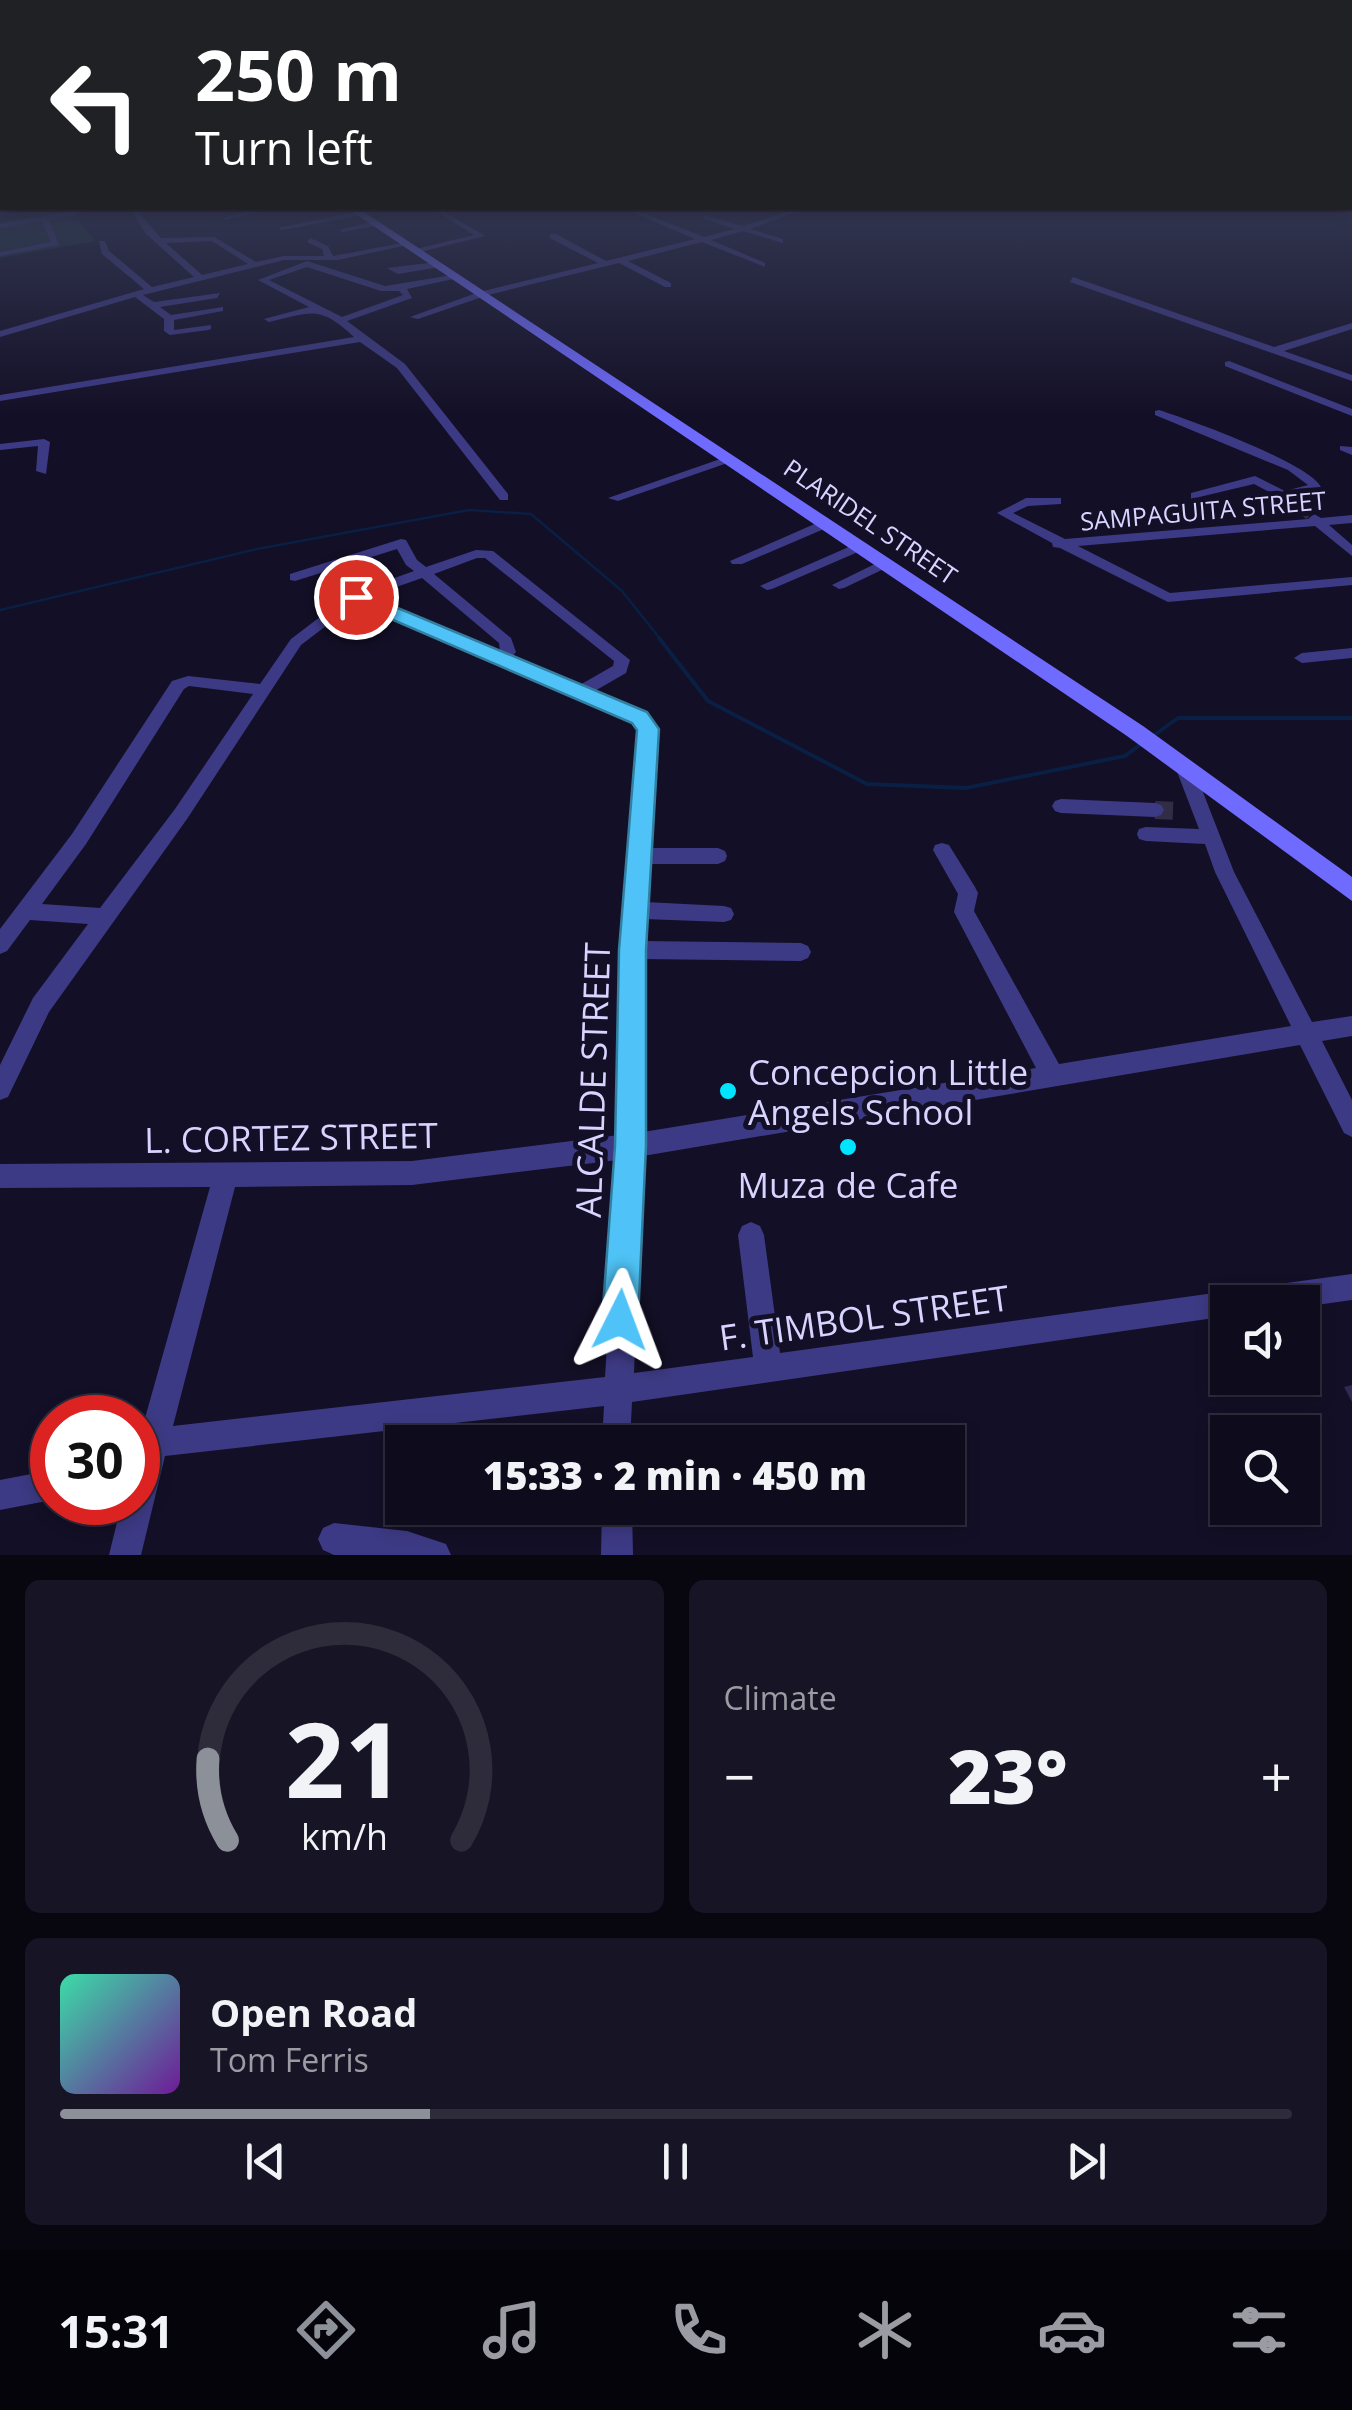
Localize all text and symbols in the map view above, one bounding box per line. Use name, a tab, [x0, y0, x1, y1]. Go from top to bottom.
text: 250 m	[195, 26, 402, 122]
icon: left	[30, 40, 160, 170]
text: Turn left	[195, 117, 373, 178]
street label: PLARIDEL STREET	[778, 450, 965, 592]
street label: SAMPAGUITA STREET	[1079, 482, 1328, 538]
pin	[314, 555, 399, 640]
icon: arrive	[329, 570, 384, 625]
street label: ALCALDE STREET	[564, 942, 620, 1218]
place label: Concepcion Little Angels School	[748, 1048, 1028, 1135]
marker: Concepcion Little Angels School	[717, 1080, 739, 1102]
street label: L. CORTEZ STREET	[144, 1111, 438, 1163]
marker: Muza de Cafe	[837, 1136, 859, 1158]
place label: Muza de Cafe	[738, 1161, 958, 1208]
position arrow	[568, 1268, 672, 1372]
street label: F. TIMBOL STREET	[716, 1273, 1012, 1361]
map controls	[1210, 1285, 1320, 1525]
button: sound	[1210, 1285, 1320, 1395]
speed limit sign: 30	[30, 1395, 160, 1525]
button: search	[1210, 1415, 1320, 1525]
text: 15:33 · 2 min · 450 m	[483, 1449, 867, 1501]
text: Climate	[724, 1676, 837, 1719]
text: 21	[285, 1687, 404, 1828]
text: 23°	[948, 1724, 1068, 1826]
text: −	[724, 1738, 755, 1813]
text: +	[1261, 1738, 1292, 1813]
text: km/h	[301, 1812, 388, 1860]
text: Open Road	[210, 1986, 417, 2038]
text: Tom Ferris	[210, 2038, 369, 2081]
icon: previous	[238, 2134, 293, 2189]
icon: pause	[648, 2134, 703, 2189]
icon: next	[1059, 2134, 1114, 2189]
icon: directions	[291, 2295, 361, 2365]
icon: music	[477, 2295, 547, 2365]
icon: phone	[664, 2295, 734, 2365]
icon: climate	[850, 2295, 920, 2365]
icon: car	[1037, 2295, 1107, 2365]
icon: filters	[1224, 2295, 1294, 2365]
text: 15:31	[58, 2300, 174, 2361]

